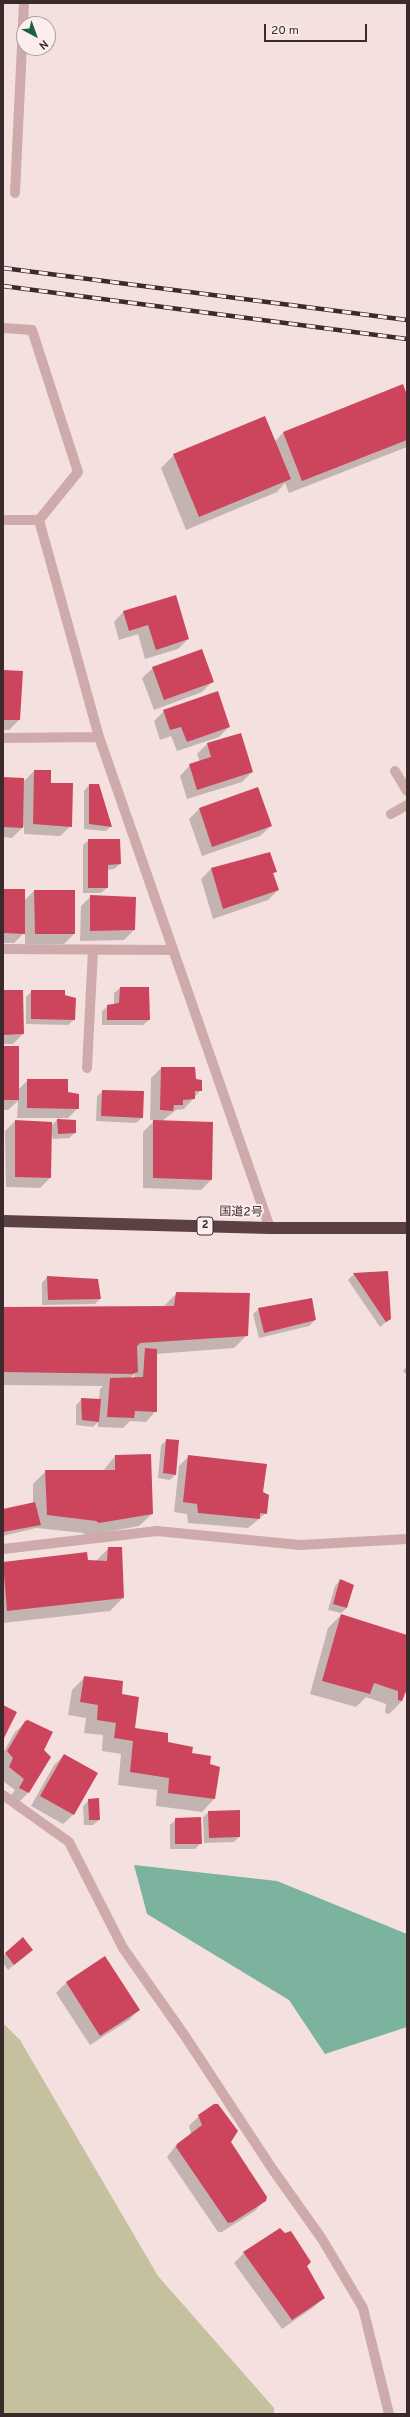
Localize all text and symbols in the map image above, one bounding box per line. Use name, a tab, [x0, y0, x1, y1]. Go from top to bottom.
north arrow	[16, 16, 56, 56]
scale bar	[266, 16, 369, 42]
text: 20 m	[271, 23, 299, 39]
text: N	[36, 36, 51, 52]
street label: 国道2号	[219, 1205, 263, 1221]
road number: 2	[197, 1217, 213, 1235]

